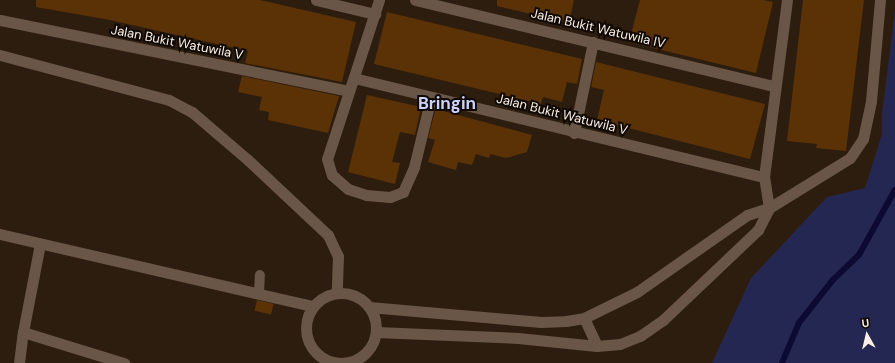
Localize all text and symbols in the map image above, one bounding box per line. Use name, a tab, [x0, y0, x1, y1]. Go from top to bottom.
street label: Jalan Bukit Watuwila IV	[529, 6, 667, 52]
street label: Jalan Bukit Watuwila V	[109, 23, 245, 63]
street label: Jalan Bukit Watuwila V	[495, 91, 629, 139]
district label: Bringin	[418, 94, 476, 114]
north arrow	[847, 315, 887, 355]
text: U	[861, 316, 870, 331]

